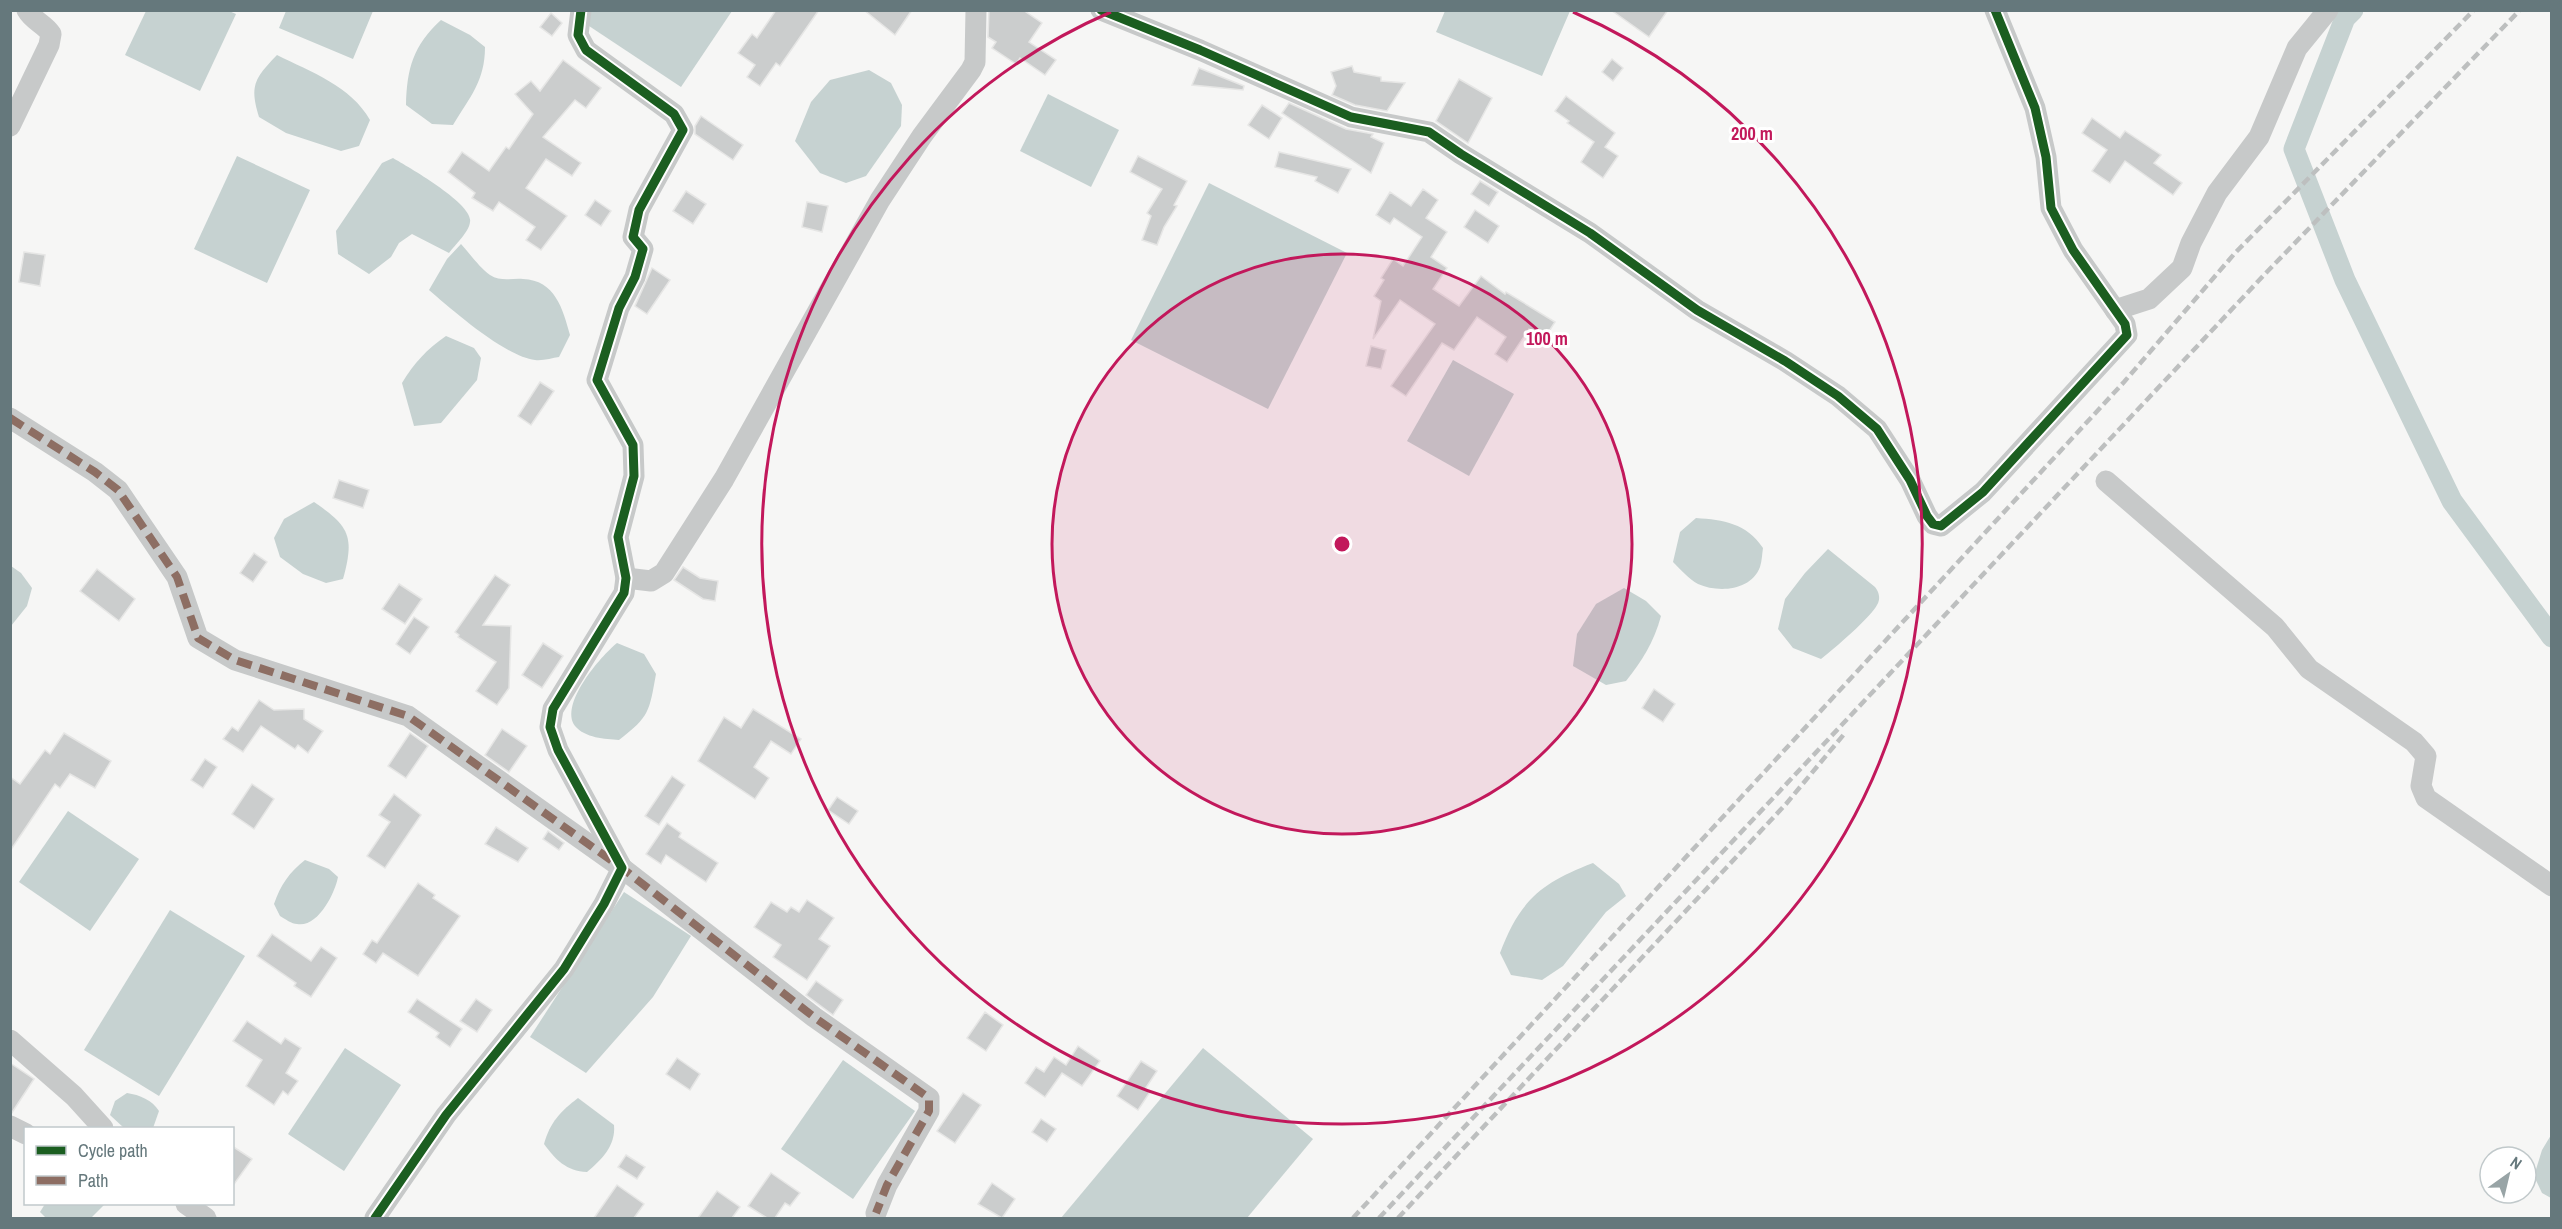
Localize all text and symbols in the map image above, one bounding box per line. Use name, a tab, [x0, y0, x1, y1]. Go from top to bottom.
text: 200 m	[1731, 121, 1773, 146]
text: 100 m	[1526, 326, 1568, 351]
centre of rings	[1332, 534, 1352, 554]
legend	[24, 1127, 234, 1205]
text: Cycle path	[78, 1138, 148, 1163]
north arrow	[2478, 1145, 2538, 1205]
text: N	[2506, 1151, 2526, 1174]
text: Path	[78, 1168, 108, 1193]

